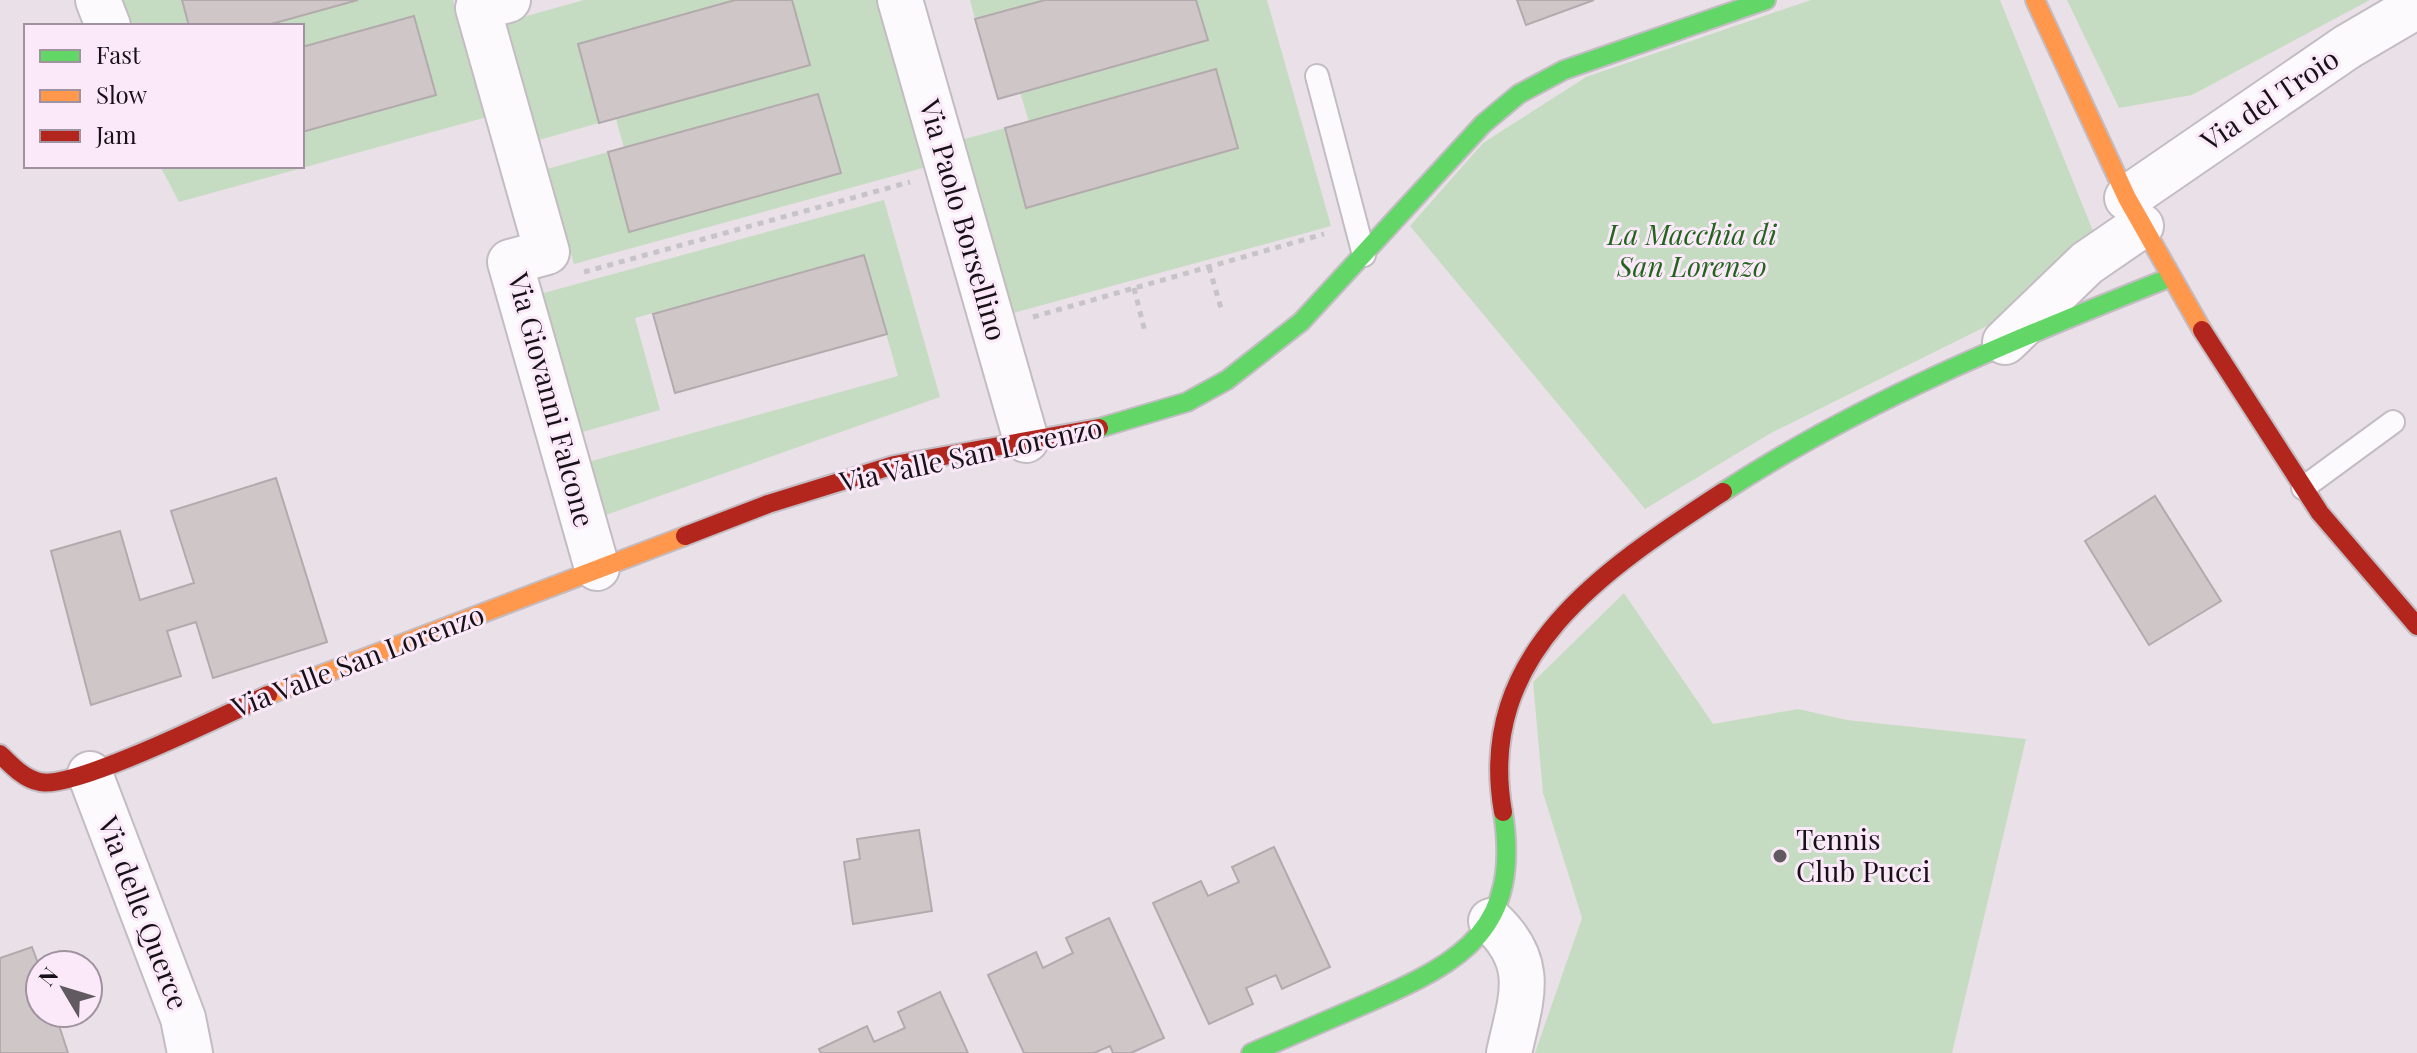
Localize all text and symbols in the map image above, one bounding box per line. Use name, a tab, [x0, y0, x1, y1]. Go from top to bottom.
legend	[24, 24, 304, 168]
text: Fast	[96, 38, 141, 70]
street label: Via del Troio	[2192, 39, 2345, 159]
text: Slow	[96, 78, 148, 110]
street label: Via Paolo Borsellino	[912, 94, 1017, 344]
text: Jam	[95, 118, 137, 150]
park label: La Macchia di San Lorenzo	[1606, 215, 1777, 284]
street label: Via Giovanni Falcone	[500, 267, 604, 531]
street label: Via Valle San Lorenzo	[835, 408, 1105, 500]
street label: Via Valle San Lorenzo	[225, 594, 489, 725]
street label: Via delle Querce	[90, 810, 198, 1014]
place label: Tennis Club Pucci	[1796, 820, 1930, 889]
marker: Tennis Club Pucci	[1771, 847, 1789, 865]
north arrow	[24, 949, 104, 1029]
text: N	[31, 960, 64, 992]

